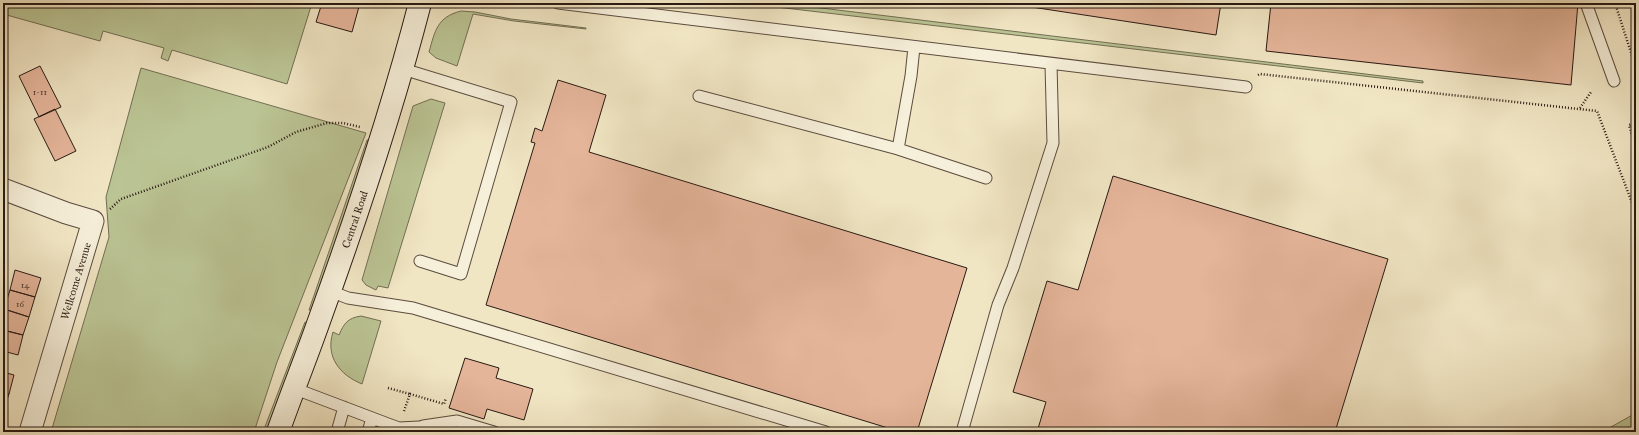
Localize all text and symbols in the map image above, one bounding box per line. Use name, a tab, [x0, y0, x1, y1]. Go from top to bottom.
house number: 1-11	[33, 86, 48, 97]
street label: Central Road	[339, 189, 370, 250]
street label: Wellcome Avenue	[58, 240, 94, 321]
house number: 14	[21, 279, 30, 290]
house number: 16	[16, 298, 24, 309]

